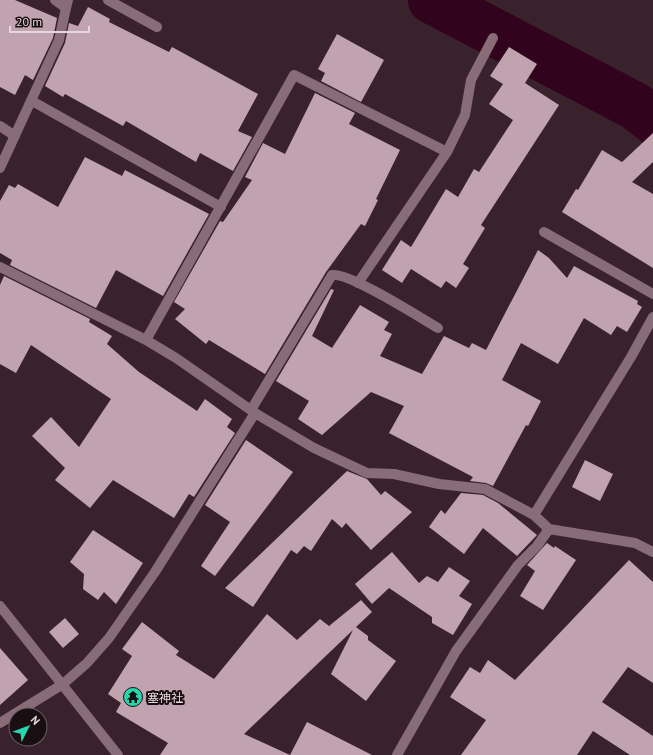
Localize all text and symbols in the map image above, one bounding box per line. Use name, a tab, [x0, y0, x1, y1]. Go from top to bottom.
scale bar	[10, 8, 89, 34]
text: 20 m	[16, 14, 42, 29]
temple icon: 塞神社	[122, 686, 144, 708]
place label: 塞神社	[147, 690, 183, 705]
north arrow	[8, 707, 48, 747]
text: N	[28, 713, 43, 728]

